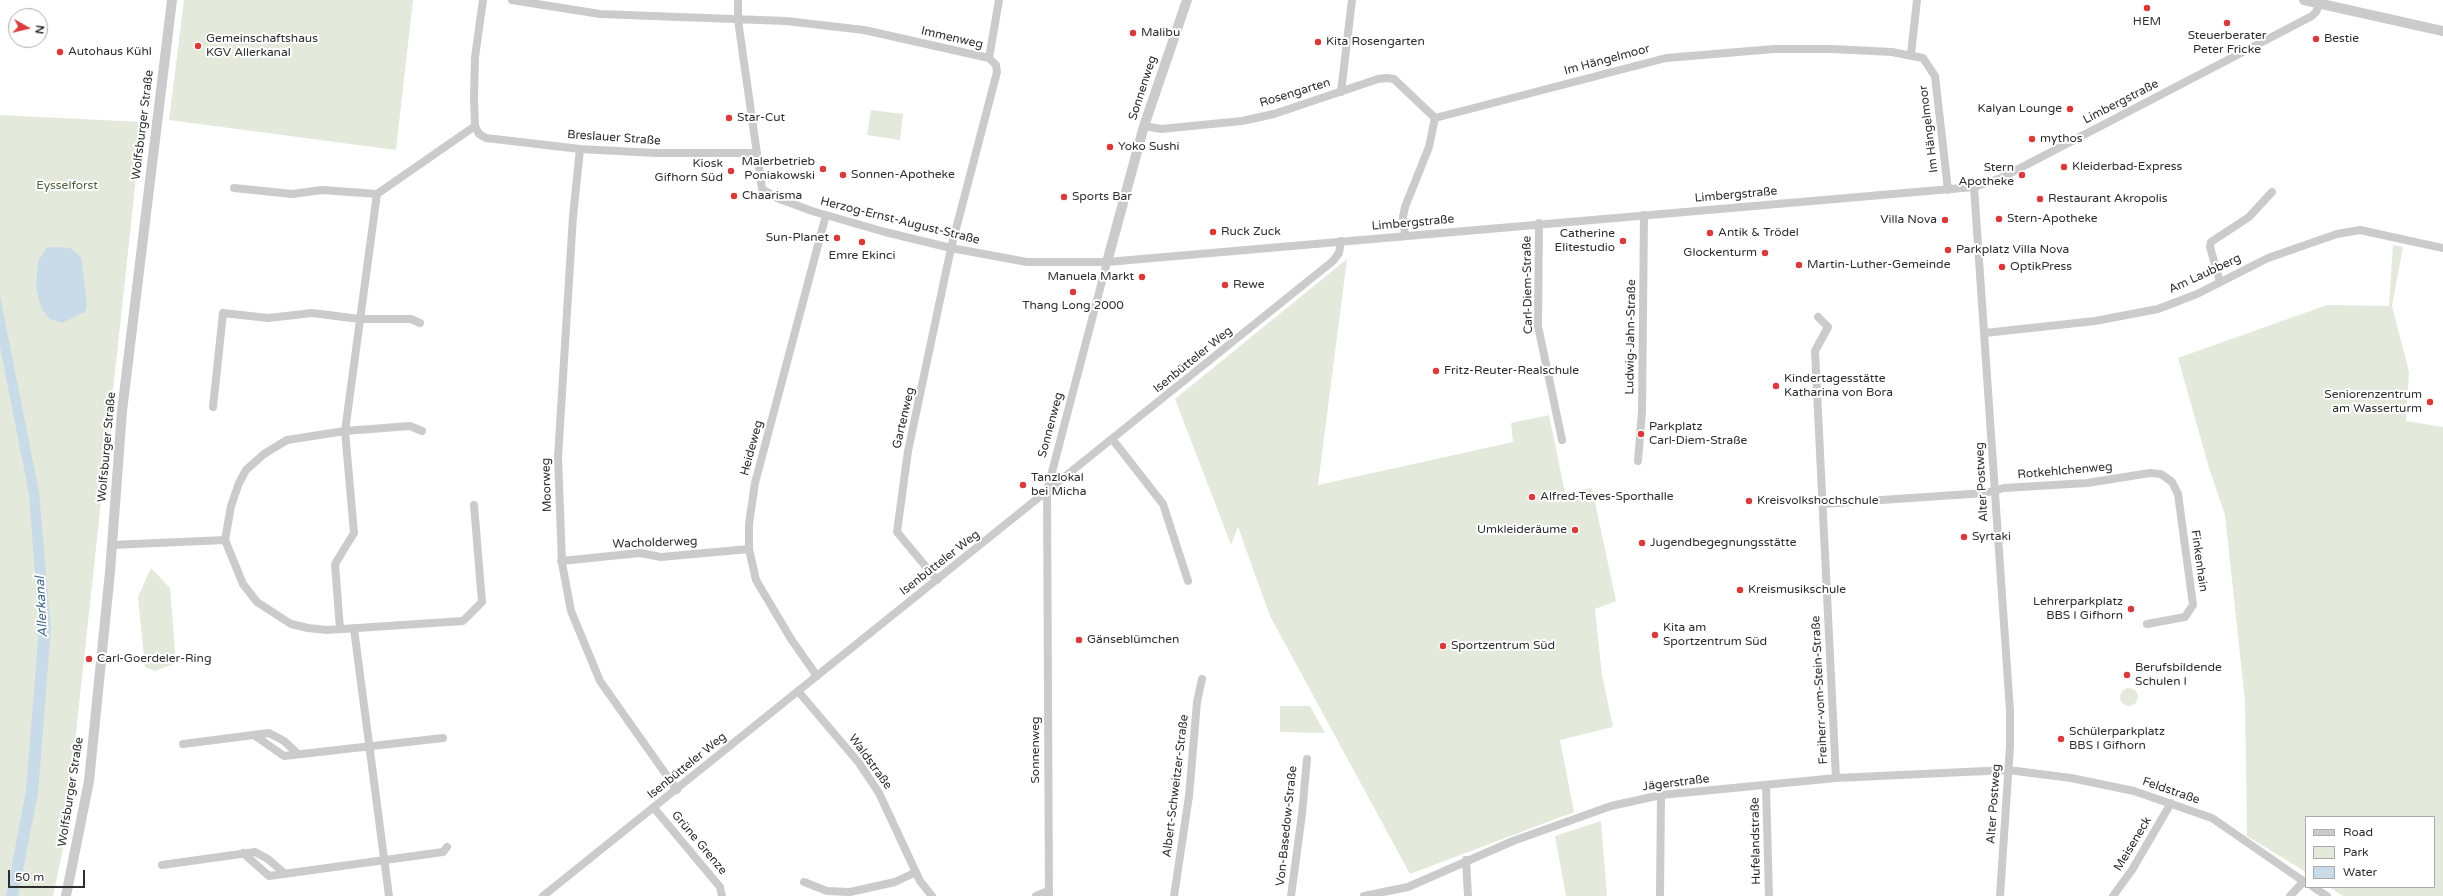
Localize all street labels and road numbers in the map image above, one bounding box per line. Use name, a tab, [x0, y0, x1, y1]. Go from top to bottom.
street label: Immenweg	[920, 24, 984, 52]
street label: Im Hängelmoor	[1563, 42, 1651, 78]
street label: Sonnenweg	[1126, 54, 1160, 122]
street label: Wolfsburger Straße	[129, 69, 157, 181]
street label: Rosengarten	[1258, 75, 1332, 111]
street label: Limbergstraße	[2081, 77, 2161, 127]
street label: Im Hängelmoor	[1916, 84, 1942, 174]
street label: Breslauer Straße	[567, 128, 661, 148]
street label: Limbergstraße	[1694, 184, 1778, 206]
street label: Herzog-Ernst-August-Straße	[819, 194, 981, 248]
street label: Limbergstraße	[1371, 212, 1455, 234]
street label: Carl-Diem-Straße	[1520, 236, 1536, 334]
street label: Am Laubberg	[2167, 251, 2243, 297]
street label: Ludwig-Jahn-Straße	[1623, 279, 1639, 395]
street label: Isenbütteler Weg	[1151, 324, 1235, 396]
street label: Gartenweg	[890, 386, 918, 450]
street label: Wolfsburger Straße	[95, 391, 119, 503]
street label: Sonnenweg	[1035, 391, 1067, 459]
street label: Heideweg	[738, 419, 766, 477]
street label: Alter Postweg	[1973, 442, 1991, 522]
street label: Moorweg	[539, 458, 555, 512]
street label: Rotkehlchenweg	[2017, 460, 2113, 482]
street label: Isenbütteler Weg	[897, 527, 983, 599]
street label: Finkenhain	[2188, 529, 2210, 593]
street label: Wacholderweg	[612, 534, 698, 552]
street label: Freiherr-vom-Stein-Straße	[1809, 615, 1831, 765]
street label: Albert-Schweitzer-Straße	[1160, 714, 1192, 858]
street label: Sonnenweg	[1029, 716, 1043, 784]
street label: Isenbütteler Weg	[645, 730, 729, 802]
street label: Waldstraße	[845, 732, 895, 792]
street label: Wolfsburger Straße	[55, 736, 87, 848]
street label: Alter Postweg	[1984, 764, 2004, 844]
street label: Von-Basedow-Straße	[1274, 765, 1300, 887]
street label: Jägerstraße	[1642, 772, 1710, 794]
street label: Feldstraße	[2140, 774, 2202, 808]
street label: Hufelandstraße	[1748, 797, 1764, 885]
street label: Grüne Grenze	[668, 808, 730, 878]
street label: Meiseneck	[2111, 814, 2155, 874]

